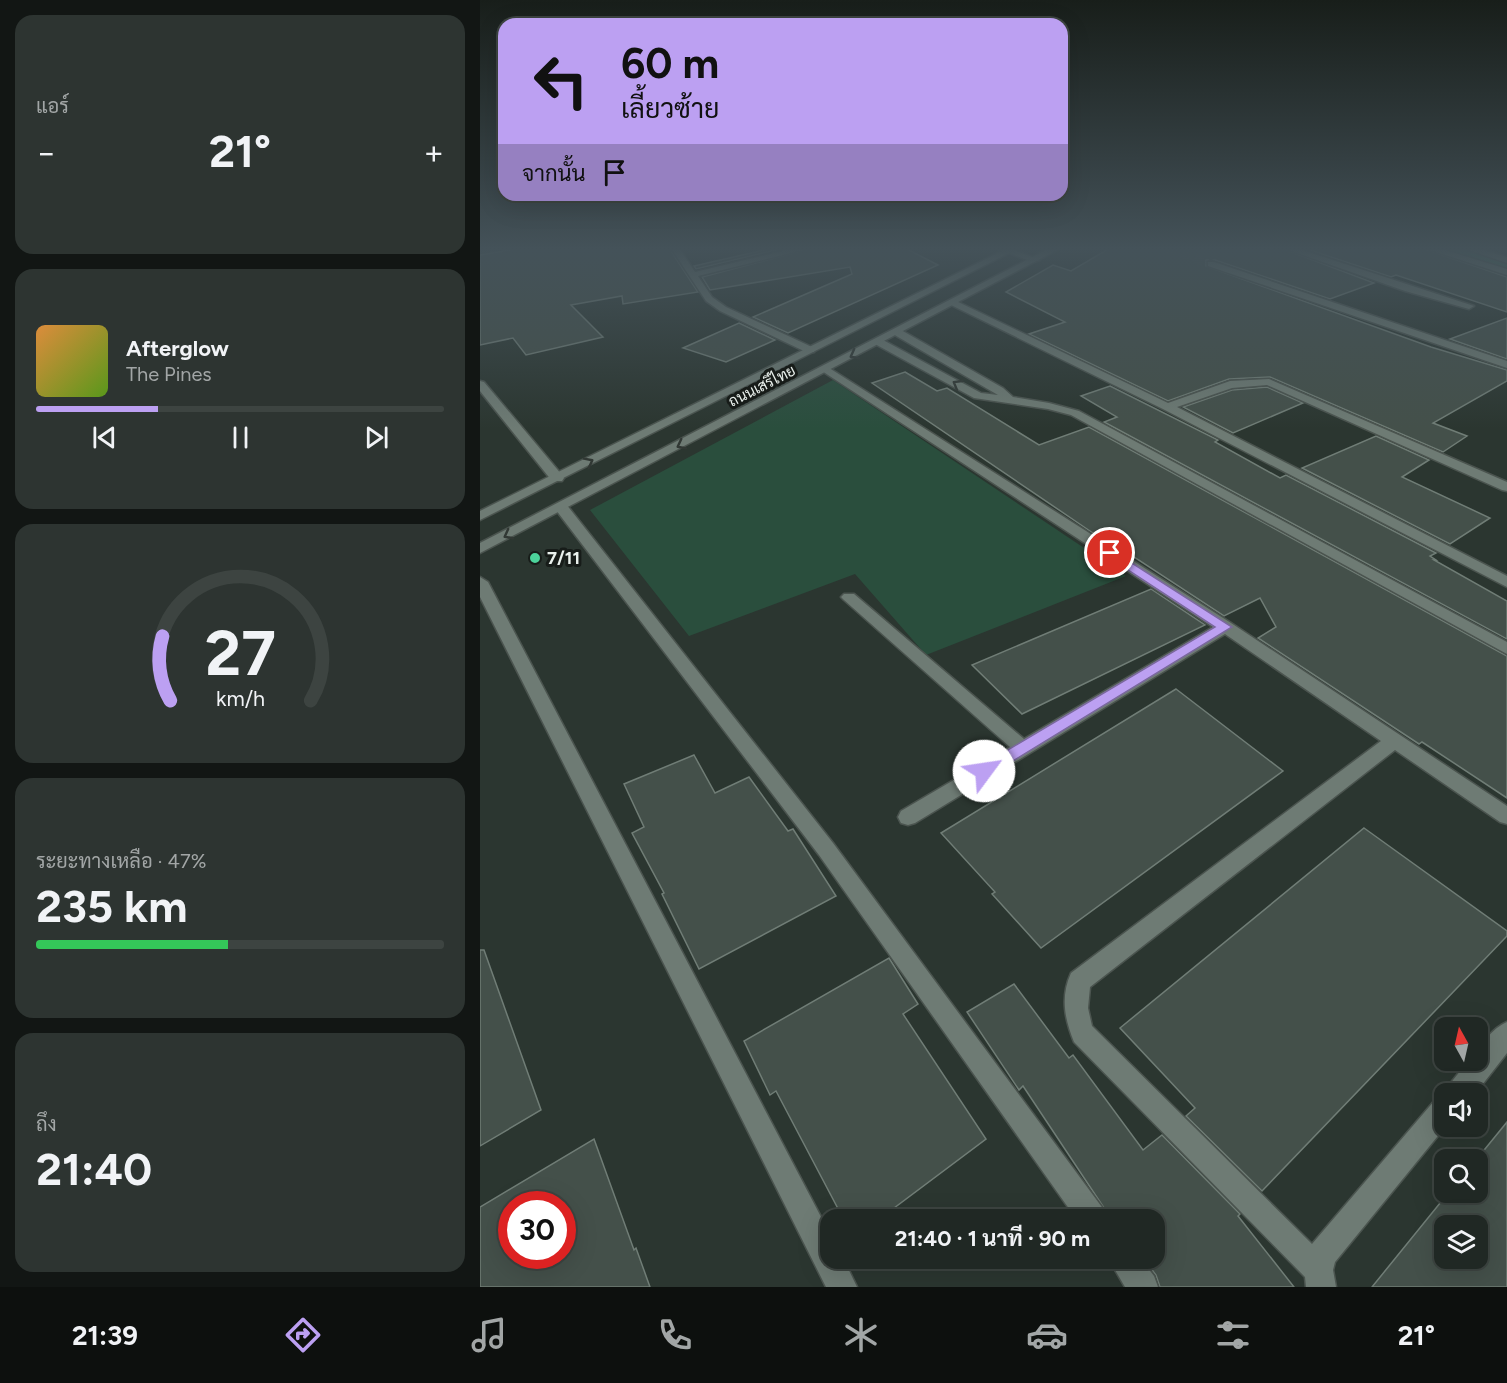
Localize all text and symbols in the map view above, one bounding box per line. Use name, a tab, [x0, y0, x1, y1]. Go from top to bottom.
text: 60 m	[621, 38, 719, 89]
icon: left	[522, 42, 600, 120]
text: เลี้ยวซ้าย	[621, 92, 719, 125]
text: แอร์	[36, 94, 69, 118]
text: 21°	[209, 124, 271, 178]
text: −	[36, 133, 57, 172]
text: +	[423, 133, 444, 172]
icon: arrive	[598, 156, 631, 189]
text: จากนั้น	[522, 160, 586, 187]
text: Afterglow	[126, 335, 229, 362]
one-way arrow	[850, 348, 861, 359]
street label: ถนนเสรีไทย	[725, 361, 798, 411]
text: The Pines	[126, 362, 212, 386]
one-way arrow	[952, 380, 963, 391]
icon: previous	[88, 421, 121, 454]
icon: pause	[224, 421, 257, 454]
icon: next	[360, 421, 393, 454]
one-way arrow	[677, 438, 688, 449]
one-way arrow	[582, 458, 593, 469]
pin	[1084, 527, 1135, 578]
one-way arrow	[504, 528, 515, 539]
icon: arrive	[1093, 536, 1126, 569]
place label: 7/11	[547, 547, 580, 569]
marker: 7/11	[528, 551, 542, 565]
text: 27	[205, 616, 275, 691]
text: km/h	[216, 686, 264, 711]
position arrow	[952, 739, 1016, 803]
text: ระยะทางเหลือ · 47%	[36, 849, 207, 873]
text: 235 km	[36, 879, 187, 933]
north arrow	[1434, 1017, 1488, 1071]
map controls	[1434, 1017, 1488, 1269]
button: sound	[1434, 1083, 1488, 1137]
text: ถึง	[36, 1112, 57, 1136]
text: 21:40	[36, 1142, 152, 1196]
button: search	[1434, 1149, 1488, 1203]
speed limit sign: 30	[498, 1191, 576, 1269]
button: layers	[1434, 1215, 1488, 1269]
text: 21:40 · 1 นาที · 90 m	[895, 1225, 1090, 1252]
icon: directions	[282, 1314, 324, 1356]
icon: music	[468, 1314, 510, 1356]
icon: phone	[654, 1314, 696, 1356]
icon: climate	[840, 1314, 882, 1356]
icon: car	[1026, 1314, 1068, 1356]
icon: filters	[1212, 1314, 1254, 1356]
text: 21:39	[72, 1319, 138, 1352]
text: 21°	[1398, 1319, 1435, 1352]

